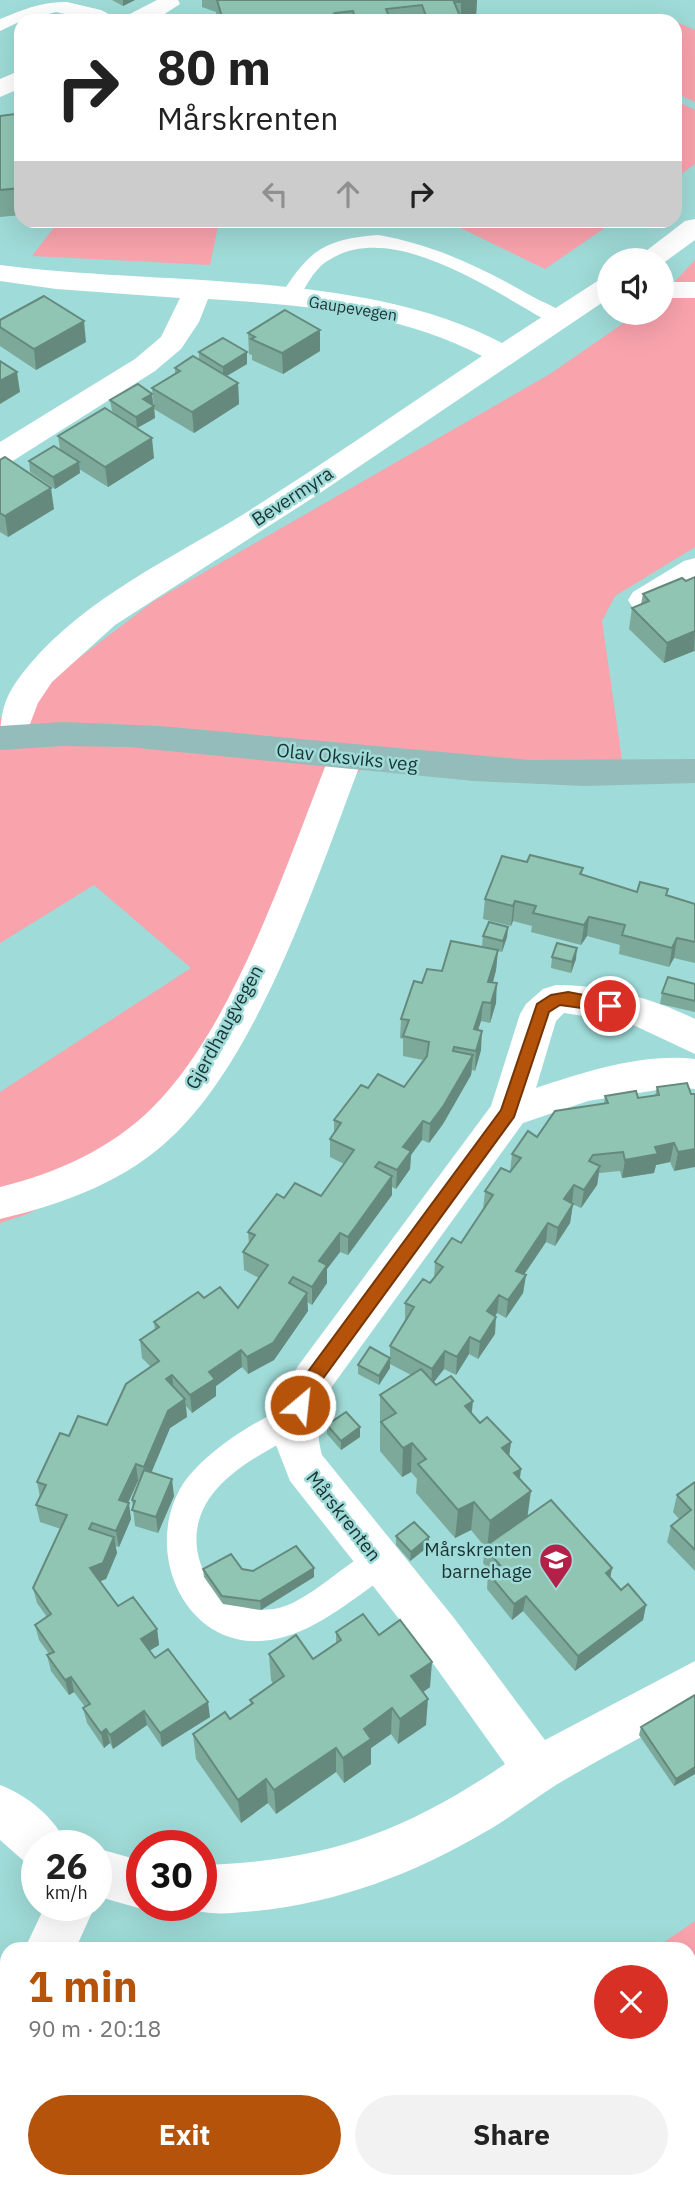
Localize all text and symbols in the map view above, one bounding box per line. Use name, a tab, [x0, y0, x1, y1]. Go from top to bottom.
text: 80 m	[157, 35, 271, 98]
icon: right	[42, 42, 133, 133]
text: Mårskrenten	[157, 97, 338, 139]
icon: left	[256, 175, 294, 213]
icon: ahead	[329, 175, 367, 213]
icon: right	[402, 175, 440, 213]
map controls	[597, 248, 674, 325]
button: sound	[597, 248, 674, 325]
street label: Gaupevegen	[307, 291, 399, 325]
street label: Bevermyra	[247, 461, 337, 531]
street label: Olav Oksviks veg	[275, 738, 419, 776]
street label: Gjerdhaugvegen	[180, 960, 268, 1094]
pin	[580, 976, 640, 1036]
icon: arrive	[591, 987, 629, 1025]
position arrow	[263, 1368, 337, 1442]
street label: Mårskrenten	[301, 1466, 387, 1566]
place label: Mårskrenten barnehage	[424, 1537, 532, 1583]
school or university icon: Mårskrenten barnehage	[537, 1541, 575, 1590]
speed limit sign: 30	[126, 1830, 217, 1921]
text: 26	[45, 1843, 88, 1889]
text: km/h	[45, 1881, 88, 1904]
text: 1 min	[28, 1959, 138, 2014]
button: close	[594, 1965, 668, 2039]
text: 90 m · 20:18	[28, 2013, 161, 2043]
button: Exit	[28, 2095, 341, 2175]
button: Share	[355, 2095, 668, 2175]

